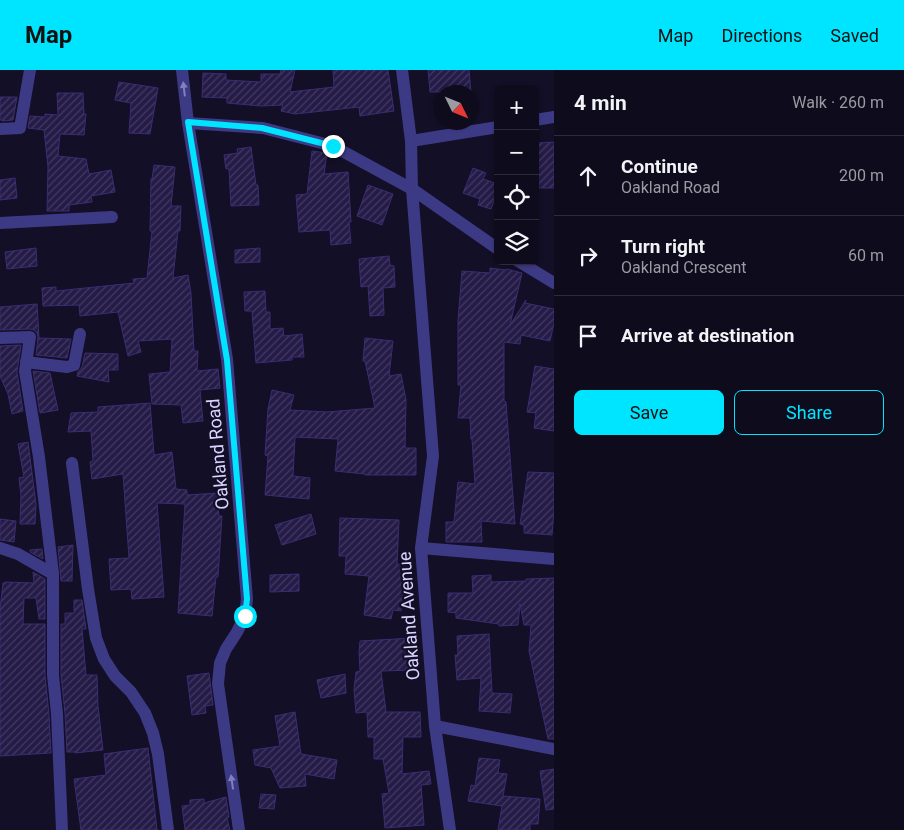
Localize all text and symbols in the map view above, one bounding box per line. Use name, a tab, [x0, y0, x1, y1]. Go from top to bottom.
text: Map	[25, 21, 72, 49]
text: Map	[658, 25, 693, 46]
text: Directions	[721, 25, 802, 46]
text: Saved	[830, 25, 879, 46]
one-way arrow	[180, 81, 188, 97]
north arrow	[434, 85, 479, 130]
map controls	[494, 85, 539, 265]
button: +	[494, 85, 539, 130]
text: 4 min	[574, 91, 627, 115]
text: Walk · 260 m	[792, 93, 884, 112]
button: −	[494, 130, 539, 175]
route end	[322, 135, 345, 158]
text: Continue	[621, 155, 698, 178]
icon: ahead	[574, 162, 602, 190]
text: 200 m	[839, 166, 884, 185]
button: locate	[494, 175, 539, 220]
text: Oakland Road	[621, 178, 720, 197]
button: layers	[494, 220, 539, 265]
text: Turn right	[621, 235, 705, 258]
icon: right	[574, 242, 602, 270]
text: 60 m	[848, 246, 884, 265]
text: Oakland Crescent	[621, 258, 747, 277]
icon: arrive	[574, 322, 602, 350]
text: Arrive at destination	[621, 324, 794, 347]
button: Save	[574, 390, 724, 435]
button: Share	[734, 390, 884, 435]
street label: Oakland Road	[202, 398, 233, 510]
street label: Oakland Avenue	[394, 551, 423, 681]
route start	[234, 605, 257, 628]
one-way arrow	[228, 773, 236, 789]

